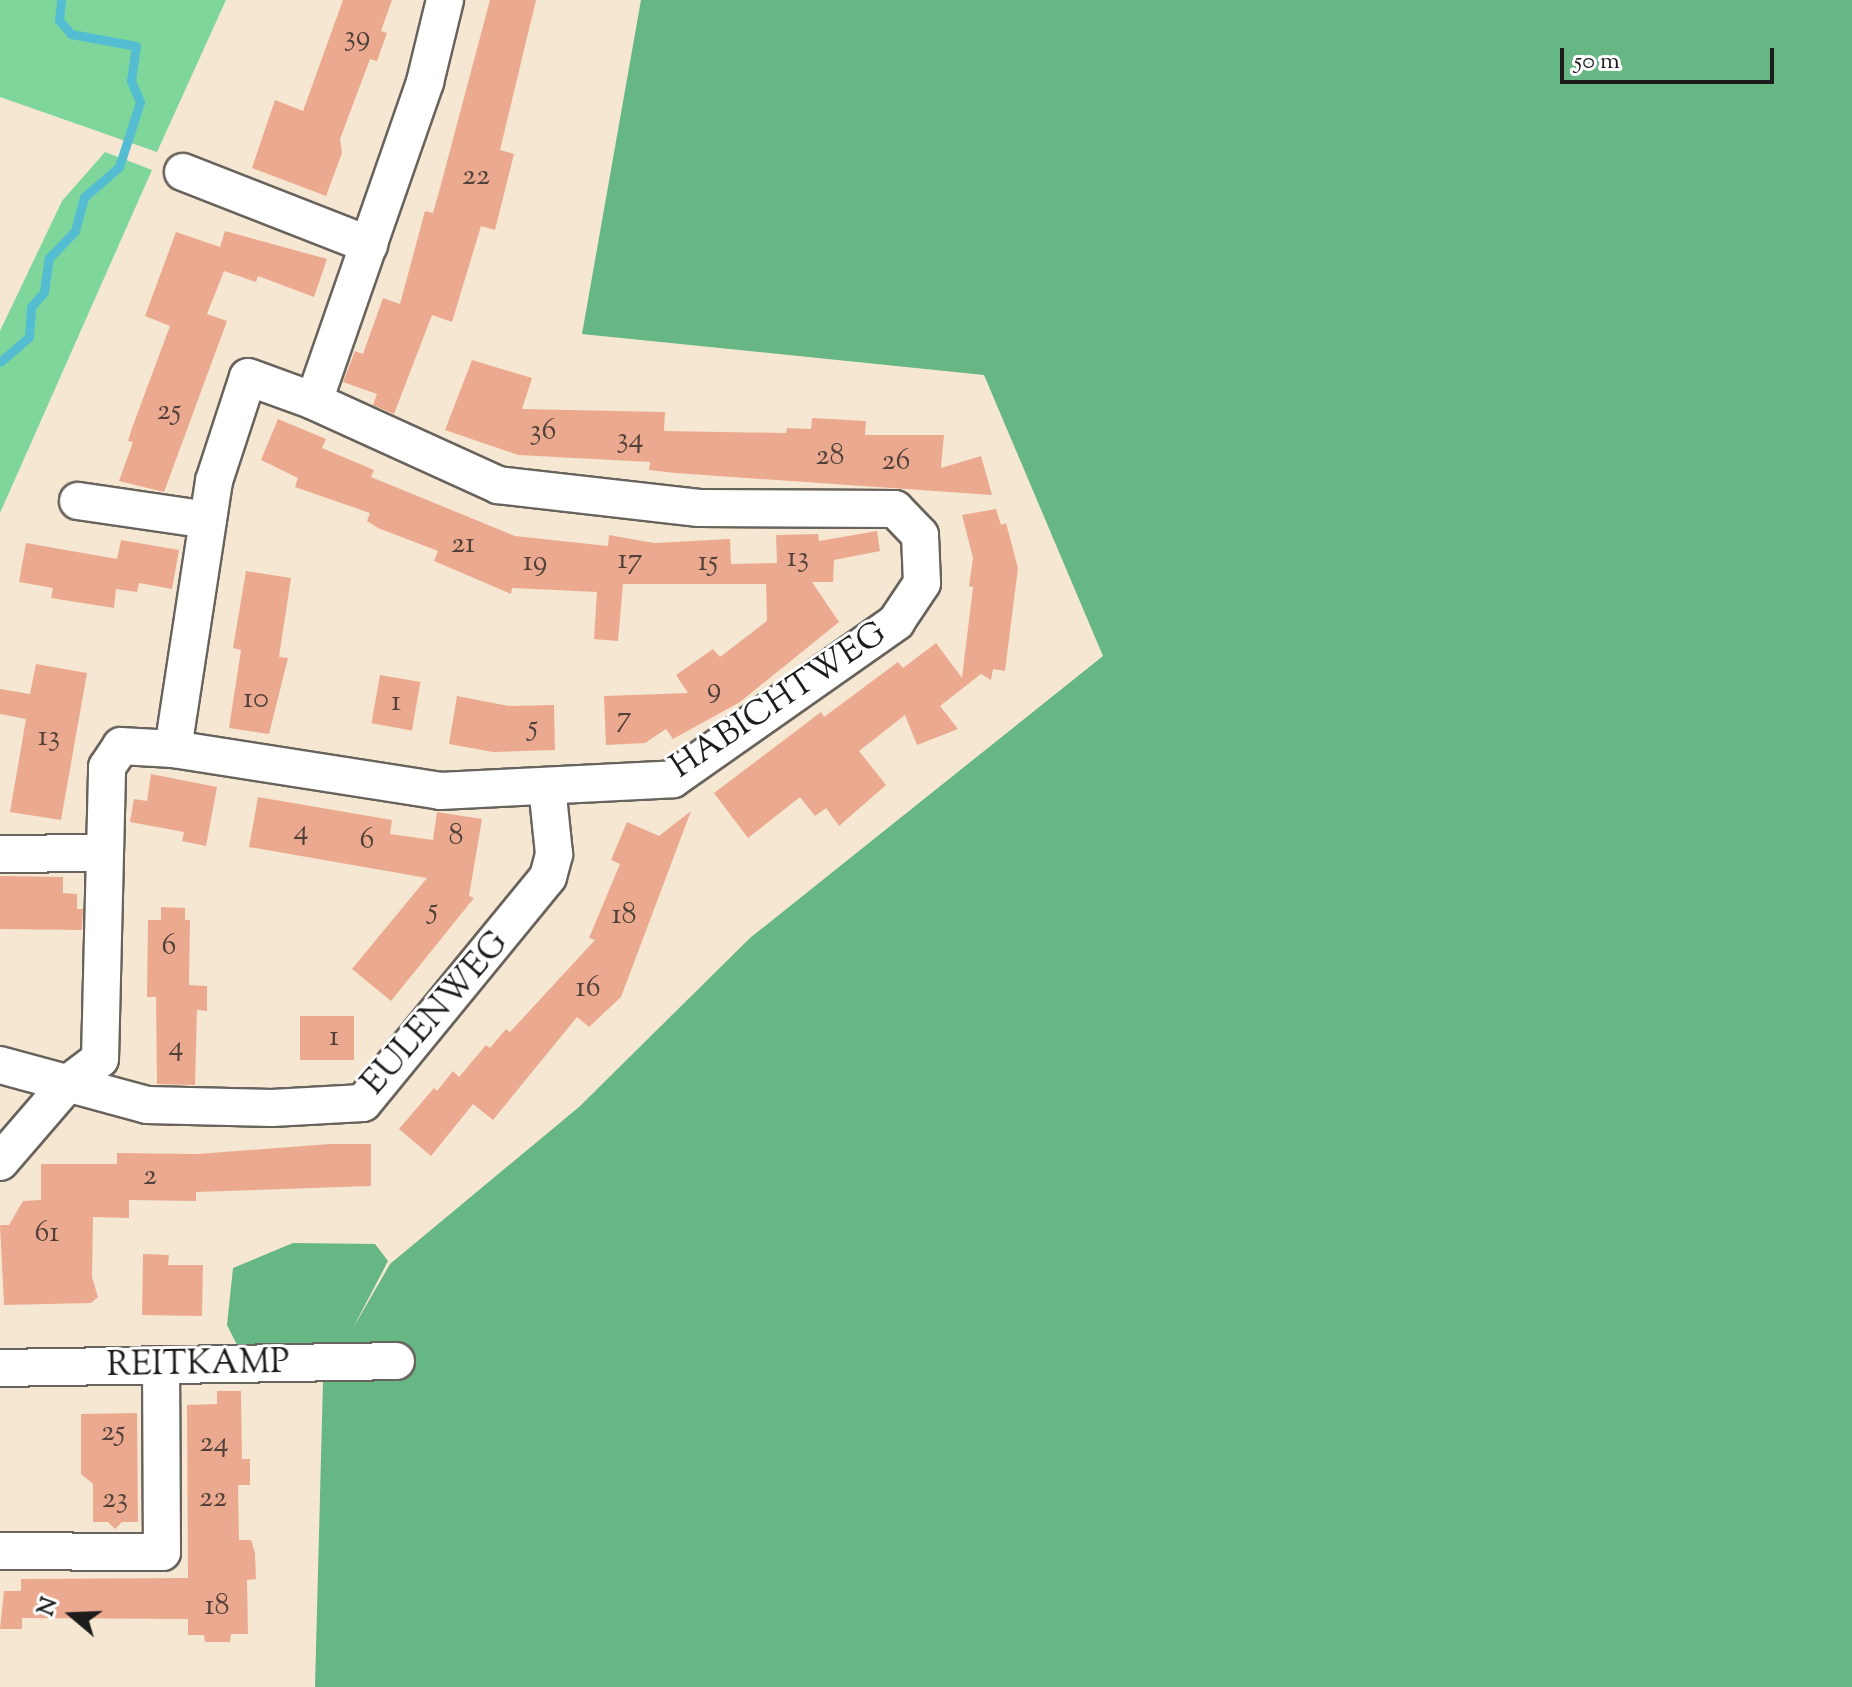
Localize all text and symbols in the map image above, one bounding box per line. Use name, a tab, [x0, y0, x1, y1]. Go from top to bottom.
house number: 39	[344, 20, 370, 56]
scale bar	[1564, 32, 1778, 82]
text: 50 m	[1574, 45, 1620, 79]
house number: 22	[462, 159, 490, 195]
house number: 25	[157, 394, 181, 430]
house number: 36	[530, 414, 556, 450]
house number: 34	[616, 422, 644, 458]
house number: 28	[815, 439, 845, 475]
house number: 26	[882, 444, 910, 480]
house number: 21	[451, 527, 475, 563]
house number: 13	[787, 541, 809, 577]
house number: 17	[617, 543, 643, 579]
house number: 19	[523, 545, 547, 581]
house number: 15	[698, 545, 718, 581]
street label: HABICHTWEG	[663, 614, 895, 788]
house number: 9	[707, 672, 721, 708]
house number: 10	[243, 682, 269, 718]
house number: 1	[391, 685, 401, 721]
house number: 7	[616, 701, 632, 737]
house number: 5	[528, 710, 538, 746]
house number: 13	[38, 720, 60, 756]
house number: 4	[293, 814, 309, 850]
house number: 8	[449, 819, 463, 855]
house number: 6	[360, 823, 374, 859]
house number: 5	[428, 893, 438, 929]
house number: 18	[611, 898, 637, 934]
street label: EULENWEG	[354, 924, 518, 1104]
house number: 6	[162, 929, 176, 965]
house number: 16	[575, 971, 601, 1007]
house number: 1	[329, 1020, 339, 1056]
house number: 4	[168, 1030, 184, 1066]
house number: 2	[143, 1159, 157, 1195]
house number: 61	[35, 1216, 59, 1252]
street label: REITKAMP	[106, 1343, 290, 1387]
house number: 25	[101, 1415, 125, 1451]
house number: 24	[199, 1426, 229, 1462]
house number: 22	[199, 1481, 227, 1517]
house number: 23	[102, 1482, 128, 1518]
north arrow	[32, 1575, 112, 1655]
house number: 18	[204, 1589, 230, 1625]
text: N	[31, 1594, 67, 1621]

